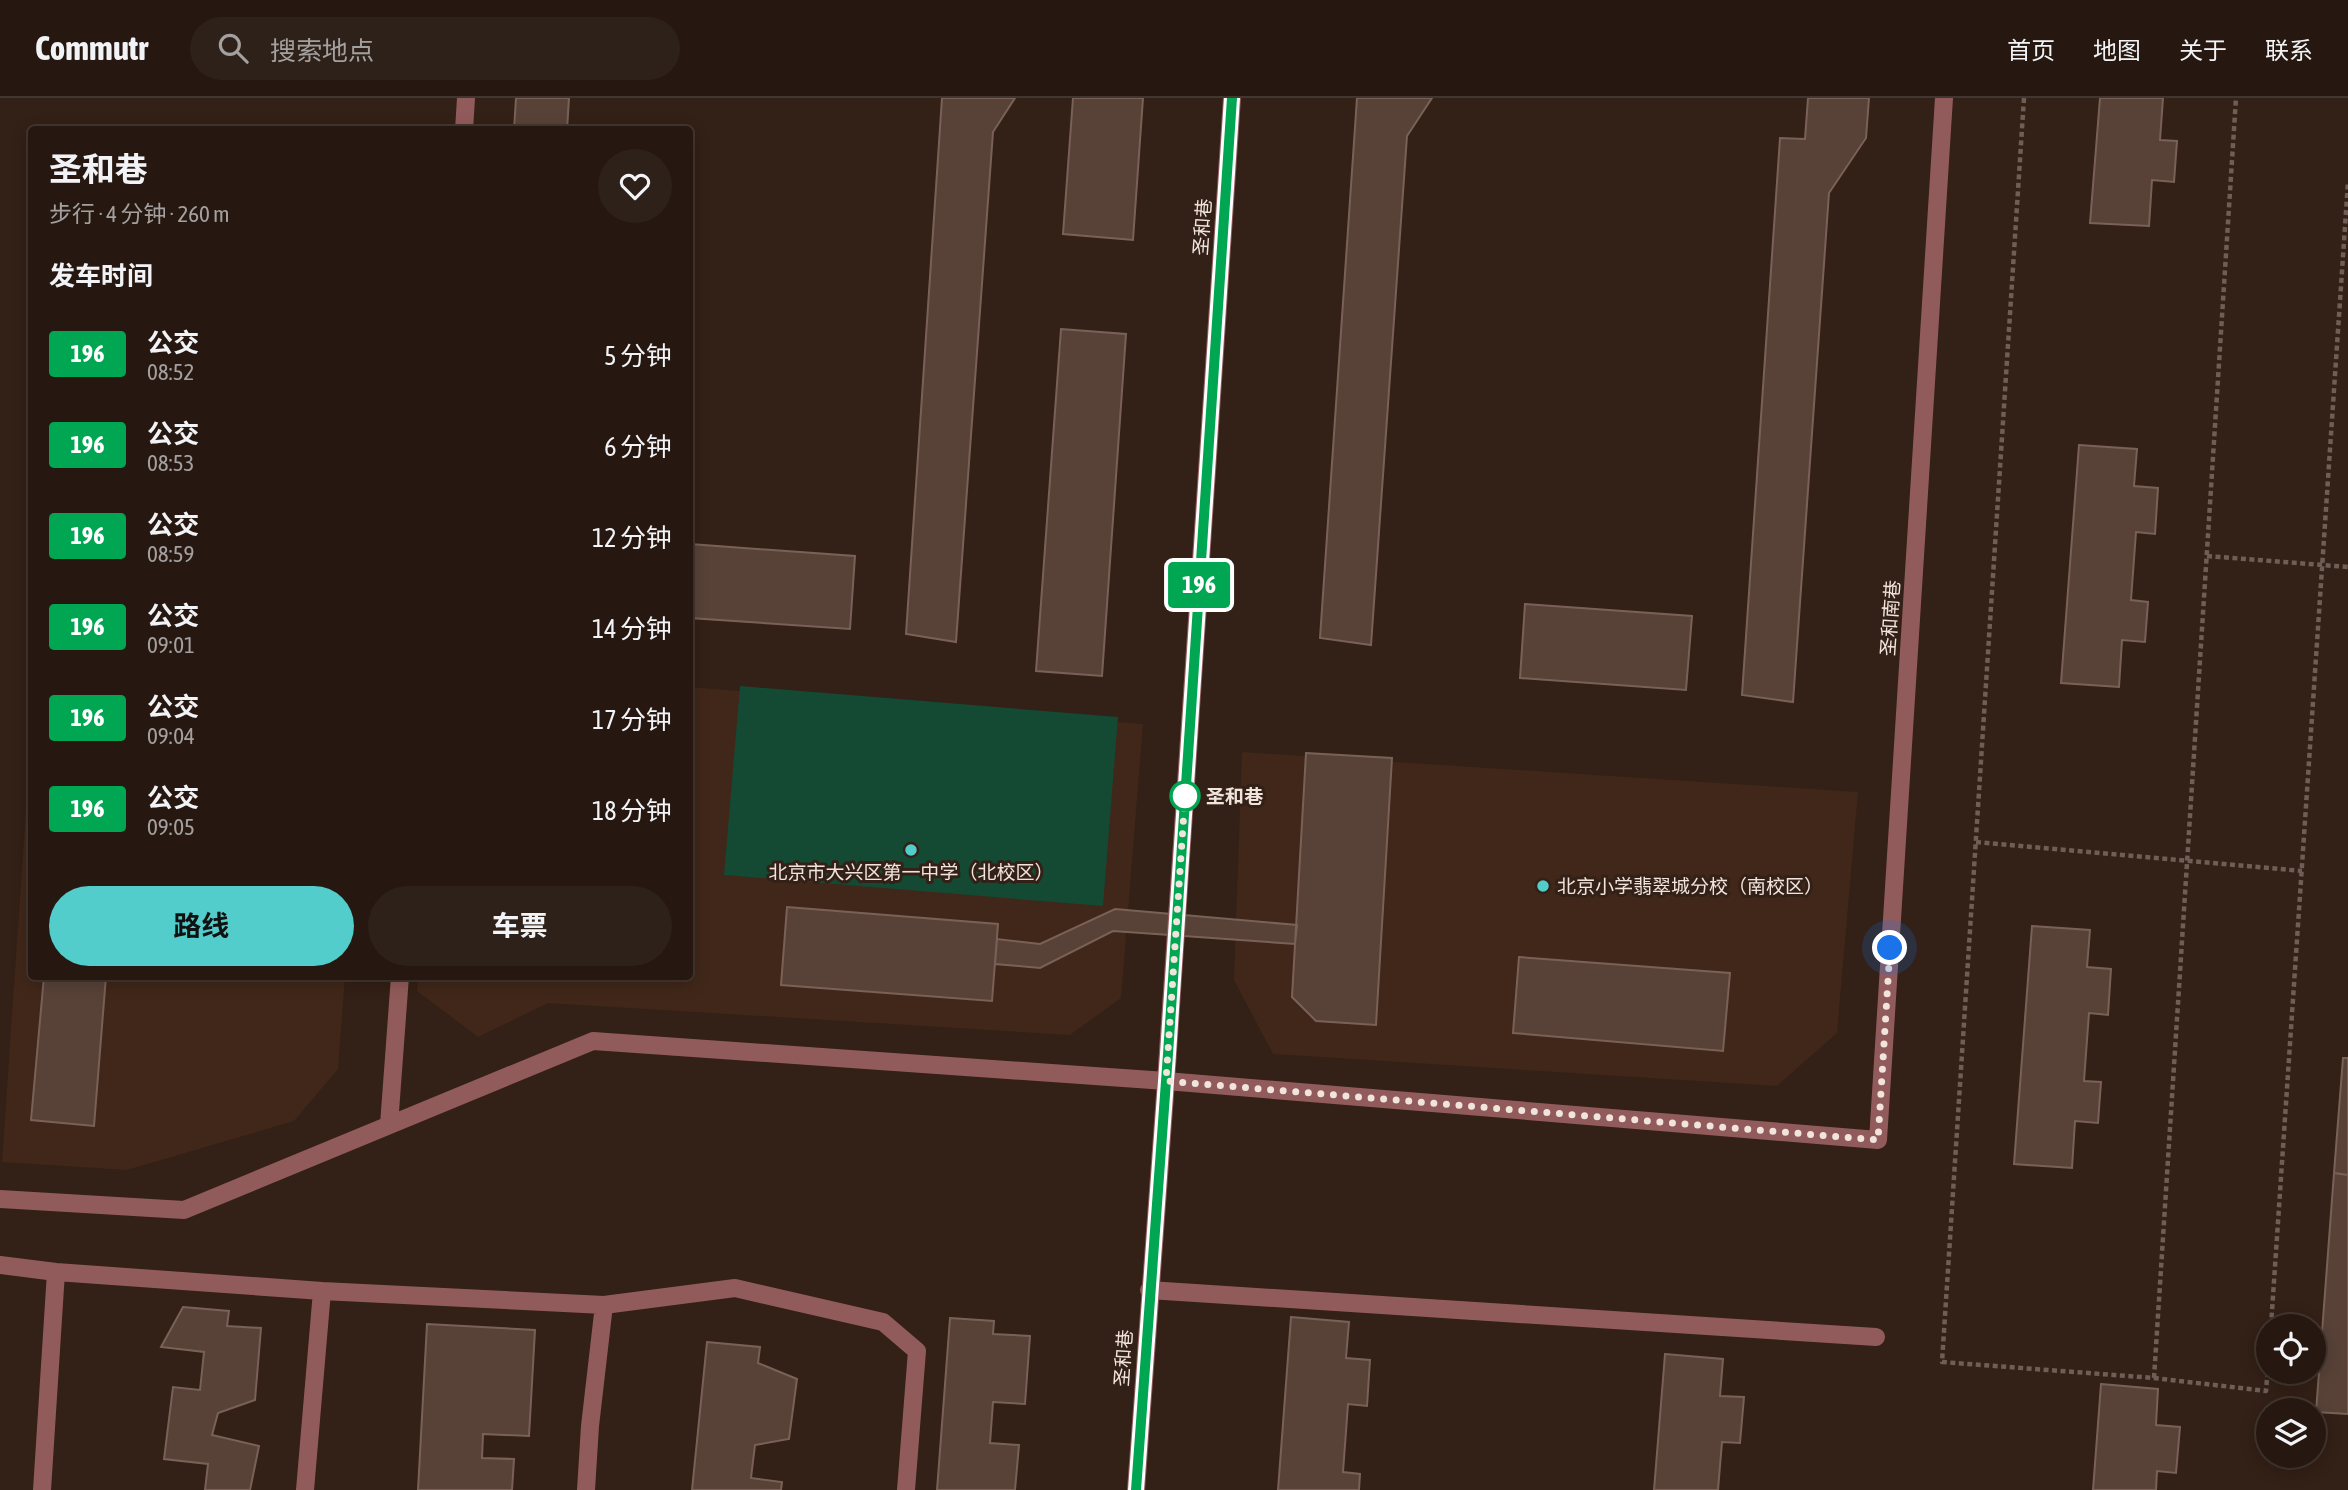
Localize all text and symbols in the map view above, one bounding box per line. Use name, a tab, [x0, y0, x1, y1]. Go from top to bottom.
search box	[190, 17, 680, 80]
text: Commutr	[35, 29, 148, 67]
icon: search	[214, 29, 252, 67]
text: 搜索地点	[270, 36, 374, 66]
text: 首页	[2007, 37, 2055, 64]
text: 地图	[2093, 37, 2141, 64]
text: 关于	[2179, 37, 2227, 64]
text: 联系	[2265, 37, 2313, 64]
button: heart	[598, 149, 672, 223]
text: 圣和巷	[49, 150, 148, 188]
street label: 圣和巷	[1189, 198, 1215, 256]
text: 步行 · 4 分钟 · 260 m	[49, 201, 230, 227]
text: 发车时间	[49, 261, 153, 291]
text: 公交	[147, 328, 199, 358]
text: 196	[71, 340, 104, 367]
text: 5 分钟	[604, 341, 672, 371]
text: 08:52	[147, 359, 194, 385]
text: 公交	[147, 419, 199, 449]
text: 196	[71, 431, 104, 458]
text: 6 分钟	[604, 432, 672, 462]
text: 08:53	[147, 450, 194, 476]
text: 公交	[147, 510, 199, 540]
text: 196	[71, 522, 104, 549]
text: 12 分钟	[592, 523, 672, 553]
text: 08:59	[147, 541, 194, 567]
line badge: 196	[1159, 562, 1239, 608]
text: 196	[1182, 571, 1216, 598]
street label: 圣和南巷	[1876, 579, 1904, 657]
text: 公交	[147, 601, 199, 631]
text: 196	[71, 613, 104, 640]
text: 14 分钟	[592, 614, 672, 644]
text: 09:01	[147, 632, 195, 658]
text: 公交	[147, 692, 199, 722]
text: 196	[71, 704, 104, 731]
text: 17 分钟	[592, 705, 672, 735]
text: 09:04	[147, 723, 195, 749]
marker: 圣和巷	[1170, 781, 1200, 811]
text: 公交	[147, 783, 199, 813]
place label: 圣和巷	[1206, 785, 1264, 807]
text: 196	[71, 795, 104, 822]
text: 18 分钟	[592, 796, 672, 826]
text: 09:05	[147, 814, 195, 840]
marker: 北京市大兴区第一中学（北校区）	[903, 842, 919, 858]
place label: 北京市大兴区第一中学（北校区）	[768, 861, 1054, 883]
place label: 北京小学翡翠城分校（南校区）	[1557, 875, 1823, 897]
marker: 北京小学翡翠城分校（南校区）	[1535, 878, 1551, 894]
button: 路线	[49, 886, 354, 966]
button: 车票	[368, 886, 672, 966]
your location	[1872, 930, 1907, 965]
map controls	[2256, 1314, 2326, 1468]
button: locate	[2256, 1314, 2326, 1384]
street label: 圣和巷	[1110, 1329, 1136, 1387]
button: layers	[2256, 1398, 2326, 1468]

